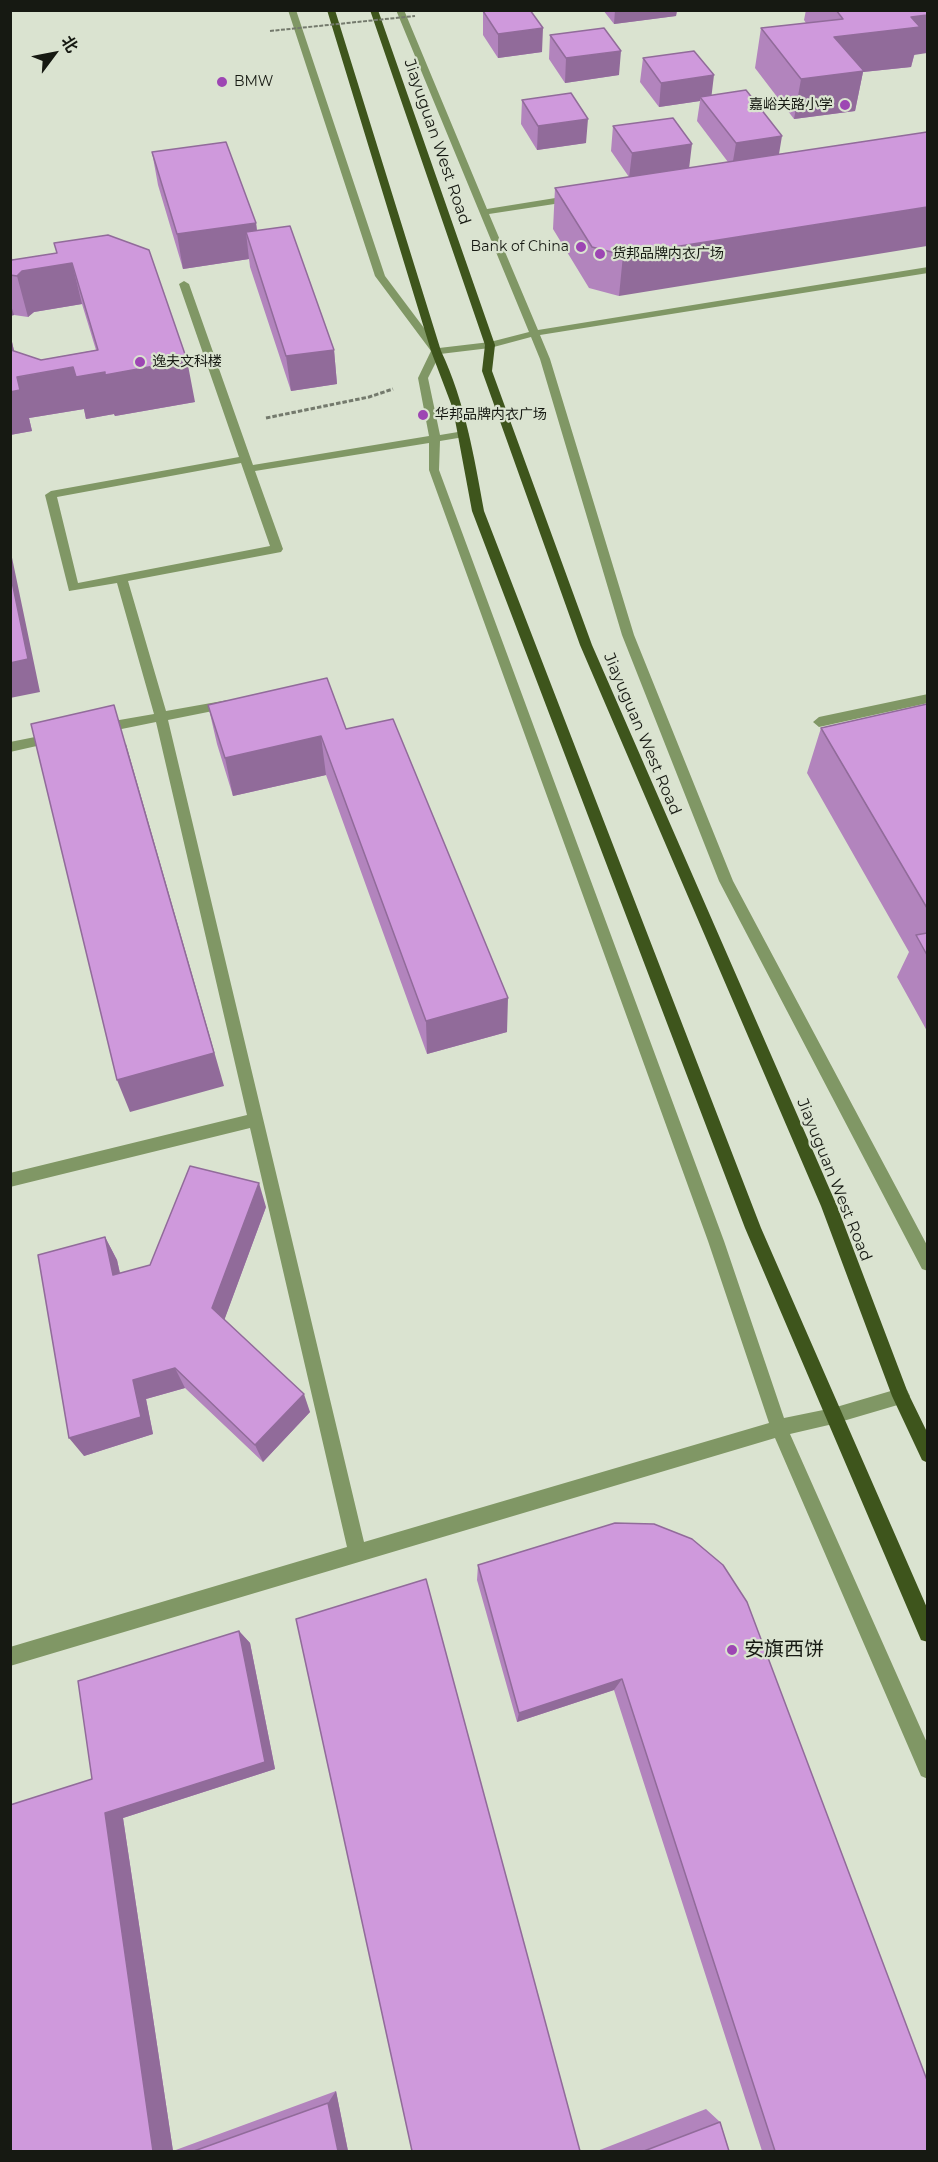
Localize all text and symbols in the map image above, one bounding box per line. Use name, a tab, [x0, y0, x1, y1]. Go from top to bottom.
north arrow	[24, 24, 84, 84]
text: 北	[57, 32, 82, 56]
street label: Jiayuguan West Road	[400, 57, 474, 227]
place label: BMW	[234, 74, 273, 90]
marker: BMW	[215, 75, 229, 89]
place label: 嘉峪关路小学	[749, 97, 833, 113]
marker: 嘉峪关路小学	[838, 98, 852, 112]
place label: Bank of China	[471, 239, 569, 255]
marker: Bank of China	[574, 240, 588, 254]
place label: 货邦品牌内衣广场	[612, 246, 724, 262]
marker: 货邦品牌内衣广场	[593, 247, 607, 261]
place label: 逸夫文科楼	[152, 354, 222, 370]
marker: 逸夫文科楼	[133, 355, 147, 369]
place label: 华邦品牌内衣广场	[435, 407, 547, 423]
marker: 华邦品牌内衣广场	[416, 408, 430, 422]
street label: Jiayuguan West Road	[599, 650, 685, 818]
street label: Jiayuguan West Road	[793, 1096, 875, 1264]
place label: 安旗西饼	[744, 1638, 824, 1662]
marker: 安旗西饼	[725, 1643, 739, 1657]

